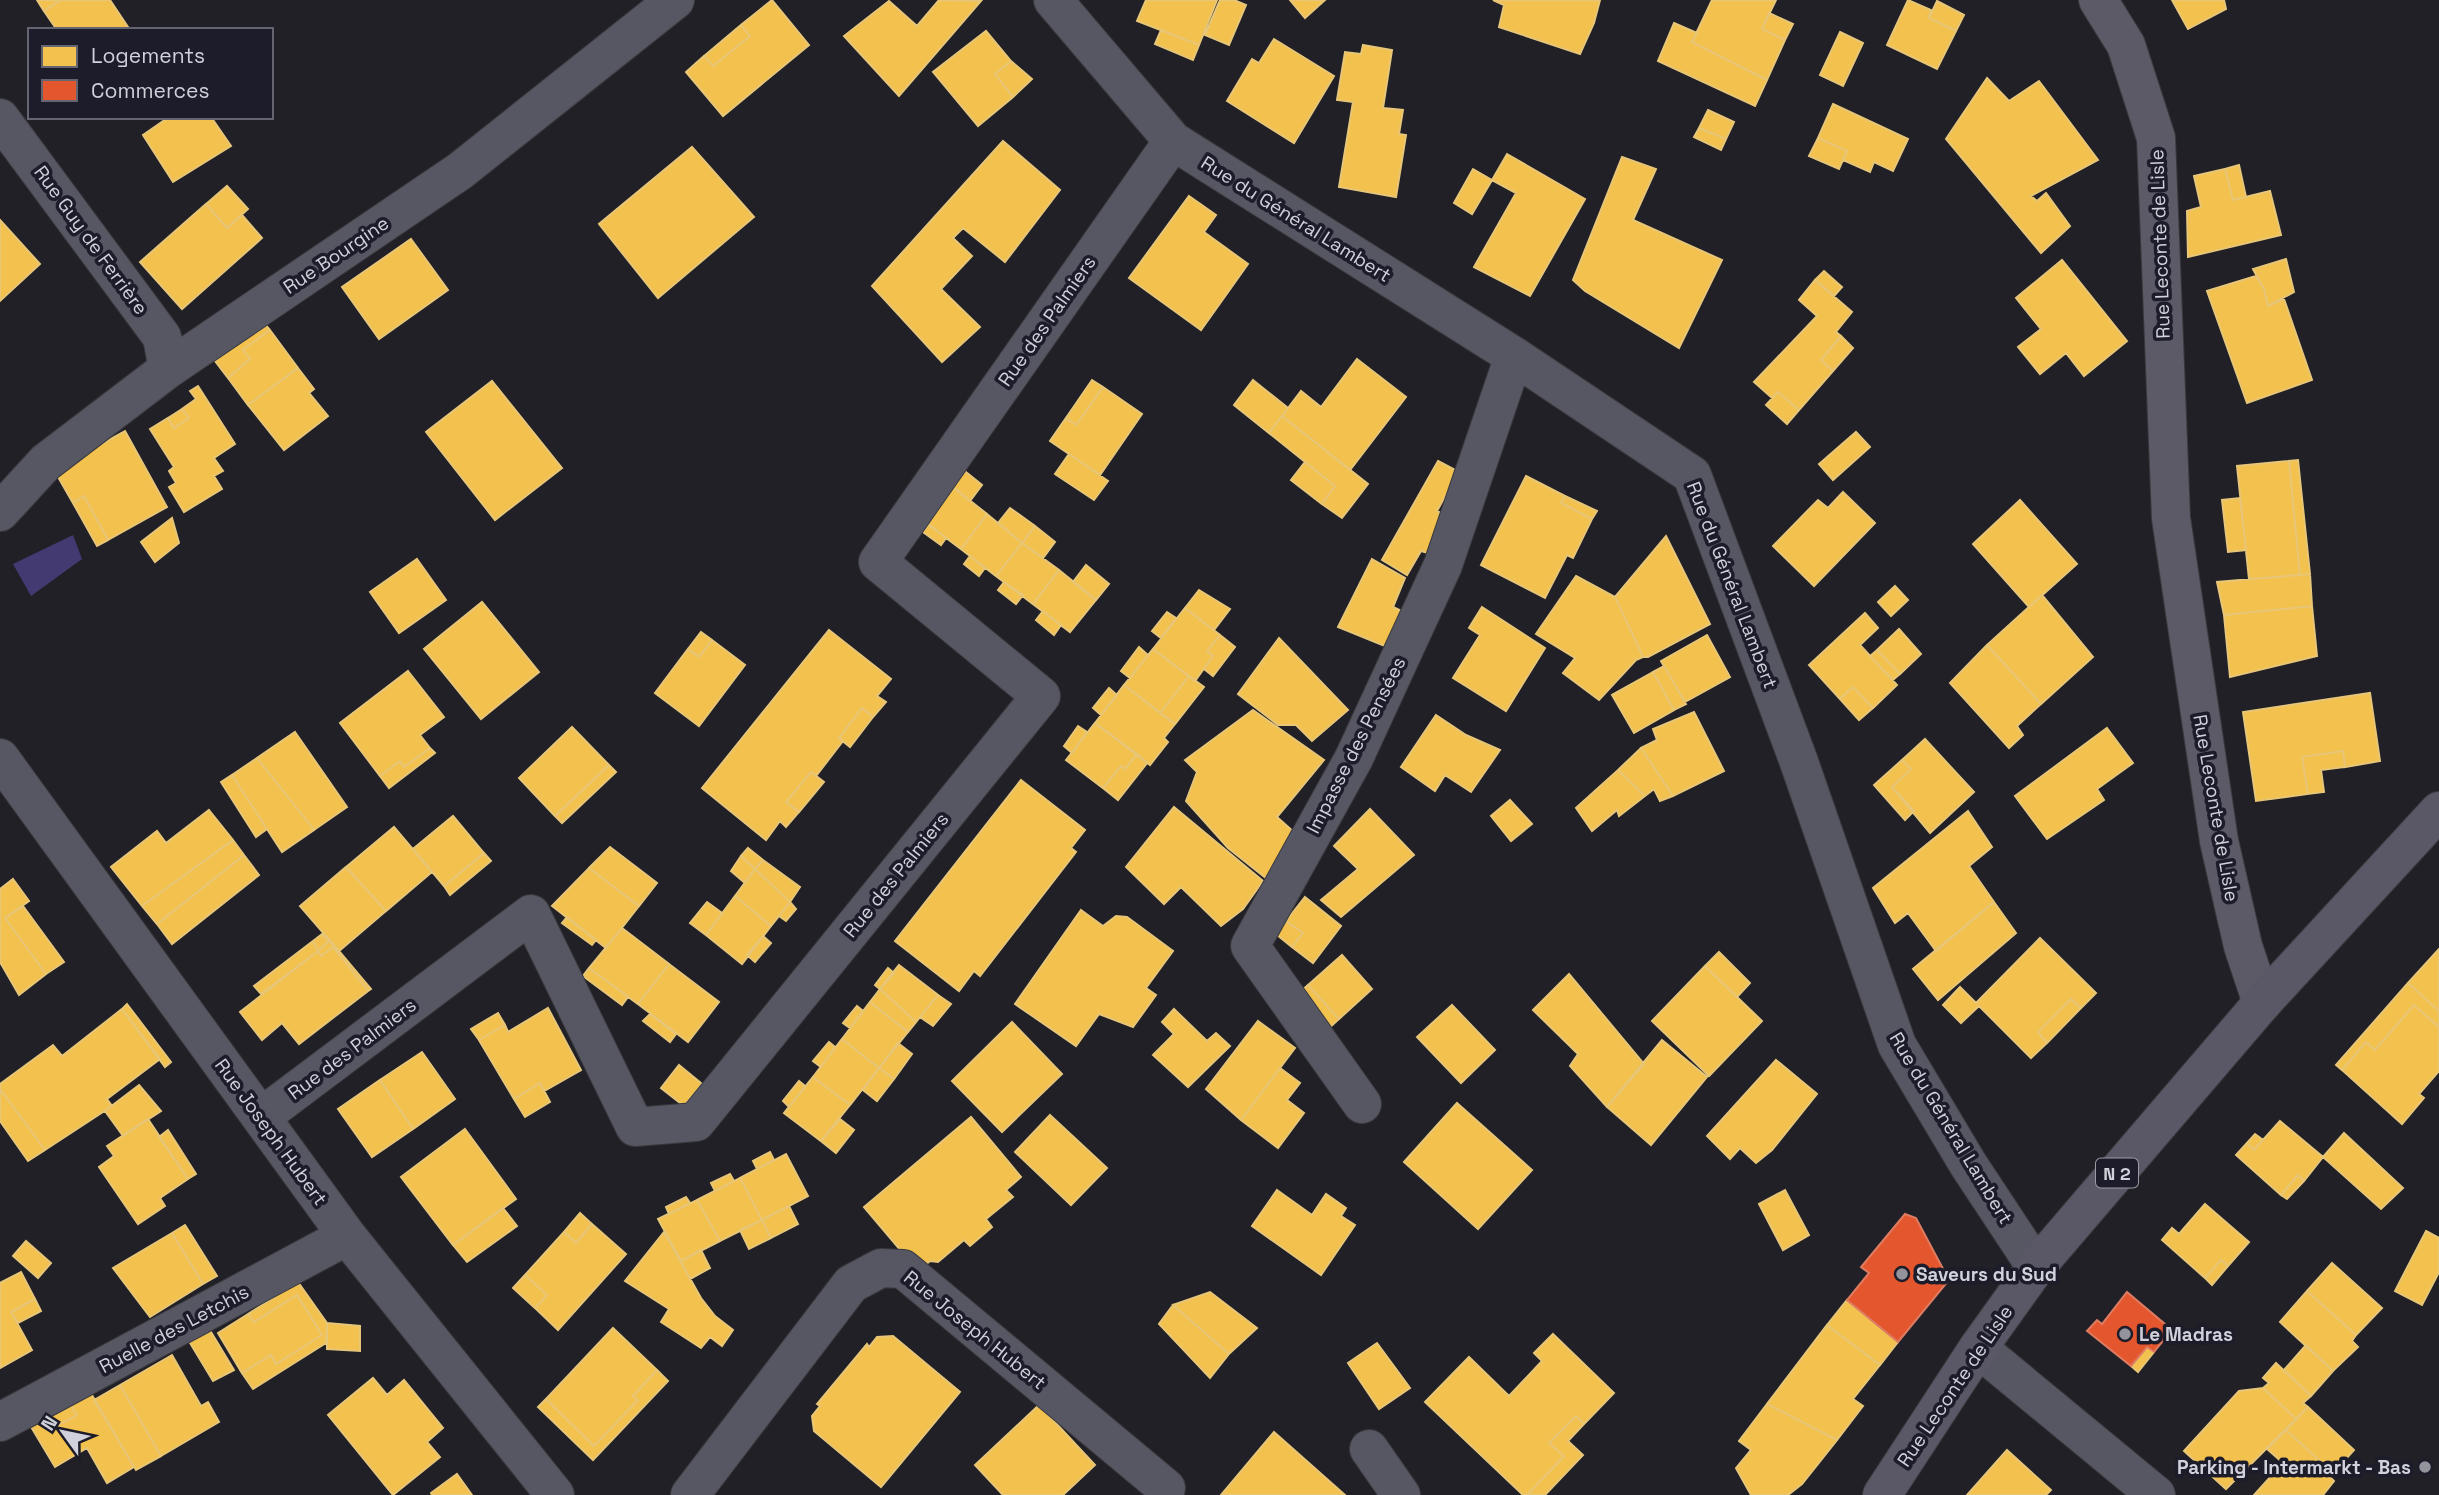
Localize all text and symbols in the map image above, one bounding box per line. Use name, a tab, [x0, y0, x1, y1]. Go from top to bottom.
legend	[28, 28, 273, 119]
text: Logements	[91, 42, 205, 69]
text: Commerces	[91, 77, 210, 104]
street label: Rue Leconte de Lisle	[2144, 149, 2176, 339]
street label: Rue du Général Lambert	[1196, 150, 1396, 288]
street label: Rue Guy de Ferrière	[28, 160, 154, 320]
street label: Rue Bourgine	[278, 210, 394, 300]
street label: Rue des Palmiers	[993, 251, 1101, 391]
street label: Rue du Général Lambert	[1681, 478, 1783, 692]
street label: Impasse des Pensées	[1301, 652, 1411, 838]
street label: Rue Leconte de Lisle	[2187, 712, 2245, 904]
street label: Rue des Palmiers	[838, 807, 954, 943]
street label: Rue des Palmiers	[283, 993, 421, 1105]
street label: Rue du Général Lambert	[1884, 1027, 2018, 1229]
street label: Rue Joseph Hubert	[209, 1054, 333, 1210]
road number: N 2	[2096, 1158, 2138, 1188]
place label: Saveurs du Sud	[1916, 1262, 2057, 1287]
street label: Rue Joseph Hubert	[899, 1265, 1051, 1395]
marker: Saveurs du Sud	[1894, 1266, 1910, 1282]
street label: Ruelle des Letchis	[95, 1279, 253, 1379]
street label: Rue Leconte de Lisle	[1892, 1300, 2018, 1472]
place label: Le Madras	[2139, 1322, 2233, 1347]
marker: Le Madras	[2117, 1326, 2133, 1342]
north arrow	[28, 1397, 98, 1467]
text: N	[35, 1411, 63, 1435]
place label: Parking - Intermarkt - Bas	[2177, 1455, 2411, 1480]
marker: Parking - Intermarkt - Bas	[2417, 1459, 2433, 1475]

